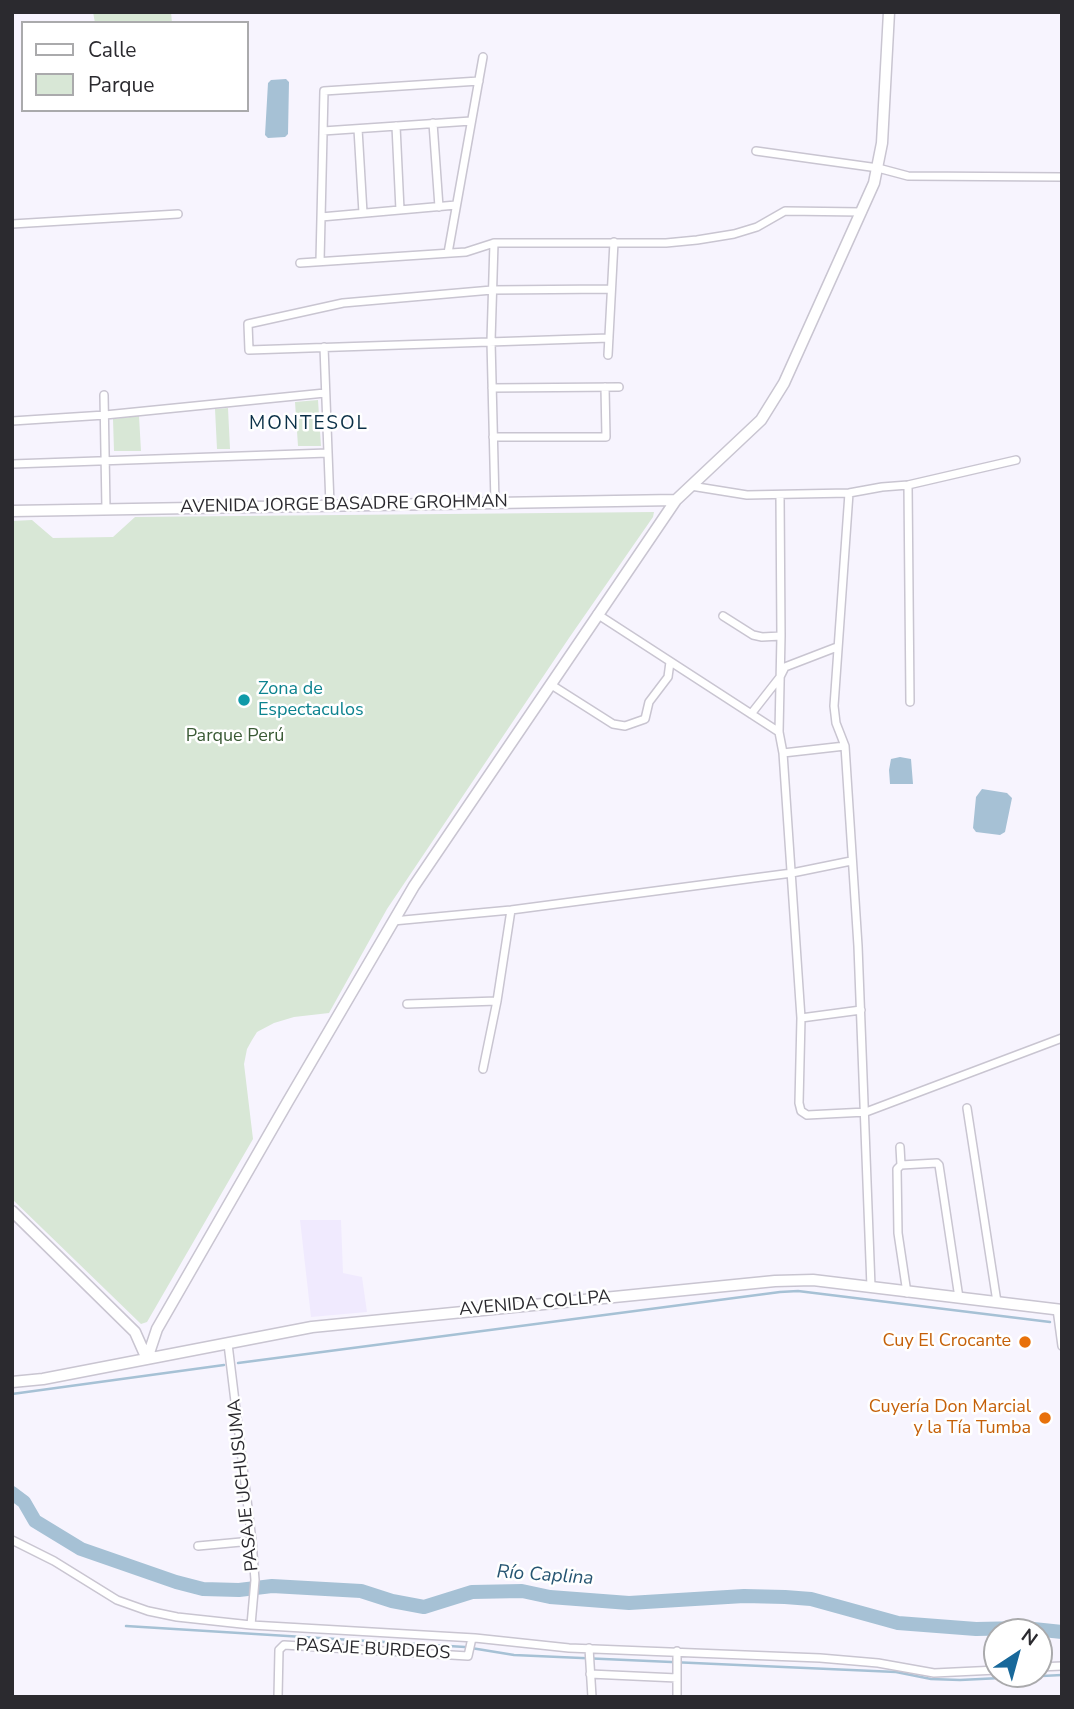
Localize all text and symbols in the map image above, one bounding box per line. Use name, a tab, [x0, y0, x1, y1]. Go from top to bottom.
legend	[21, 21, 248, 112]
text: Calle	[88, 36, 136, 64]
text: Parque	[88, 71, 155, 99]
district label: MONTESOL	[250, 413, 368, 435]
street label: AVENIDA JORGE BASADRE GROHMAN	[180, 491, 508, 519]
place label: Zona de Espectaculos	[258, 679, 364, 722]
marker: Zona de Espectaculos	[236, 692, 252, 708]
park label: Parque Perú	[186, 726, 284, 748]
street label: AVENIDA COLLPA	[458, 1287, 612, 1321]
place label: Cuy El Crocante	[882, 1331, 1011, 1353]
marker: Cuy El Crocante	[1017, 1334, 1033, 1350]
place label: Cuyería Don Marcial y la Tía Tumba	[869, 1397, 1031, 1440]
street label: PASAJE UCHUSUMA	[224, 1398, 264, 1572]
marker: Cuyería Don Marcial y la Tía Tumba	[1037, 1410, 1053, 1426]
water label: Río Caplina	[496, 1561, 594, 1591]
north arrow	[983, 1618, 1053, 1688]
text: N	[1016, 1623, 1043, 1652]
street label: PASAJE BURDEOS	[295, 1635, 451, 1665]

